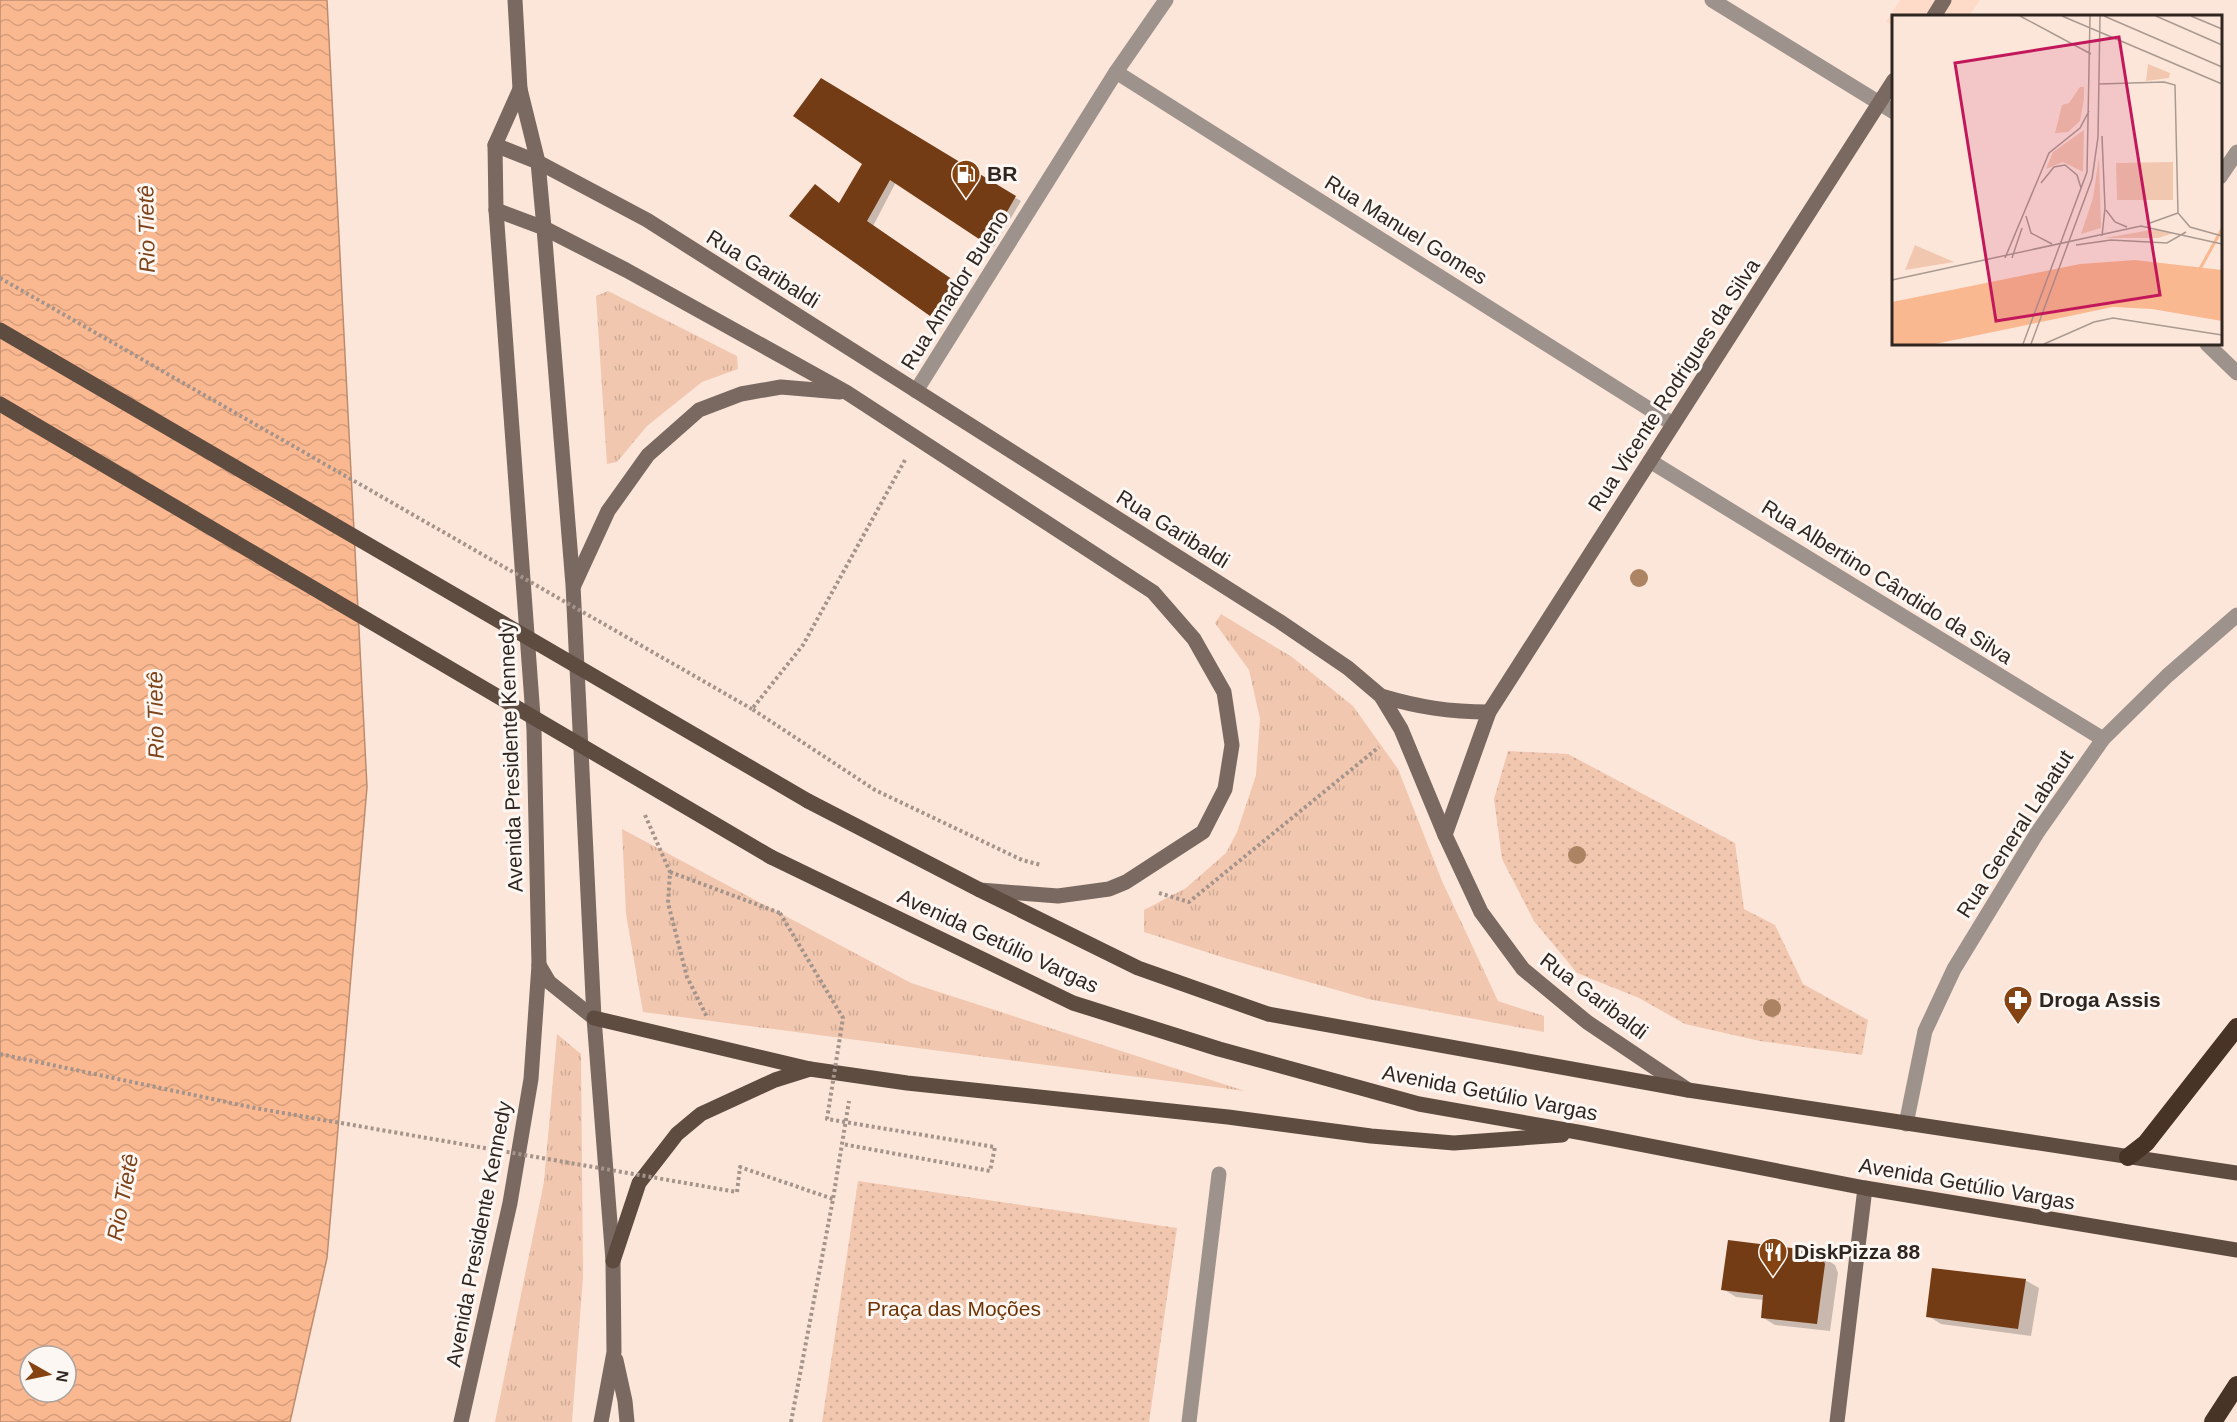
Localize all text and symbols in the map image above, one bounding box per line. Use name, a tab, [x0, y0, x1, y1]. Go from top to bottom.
inset map	[1892, 15, 2222, 345]
fuel station icon: BR	[950, 158, 982, 200]
place label: BR	[987, 162, 1017, 185]
street label: Rua Manuel Gomes	[1321, 170, 1492, 289]
water label: Rio Tietê	[133, 185, 160, 273]
street label: Rua Amador Bueno	[896, 206, 1013, 374]
street label: Rua Garibaldi	[703, 225, 824, 312]
street label: Rua Vicente Rodrigues da Silva	[1583, 254, 1764, 515]
street label: Rua Garibaldi	[1113, 485, 1234, 572]
street label: Rua Albertino Cândido da Silva	[1758, 495, 2017, 669]
street label: Avenida Presidente Kennedy	[494, 621, 527, 893]
water label: Rio Tietê	[142, 671, 169, 759]
street label: Rua General Labatut	[1952, 746, 2077, 922]
street label: Avenida Getúlio Vargas	[894, 884, 1102, 997]
street label: Rua Garibaldi	[1536, 948, 1652, 1043]
pharmacy icon: Droga Assis	[2002, 984, 2034, 1026]
place label: Droga Assis	[2039, 988, 2161, 1011]
street label: Avenida Getúlio Vargas	[1381, 1060, 1600, 1125]
street label: Avenida Presidente Kennedy	[441, 1098, 516, 1369]
water label: Rio Tietê	[102, 1152, 143, 1243]
street label: Avenida Getúlio Vargas	[1857, 1153, 2077, 1214]
restaurant icon: DiskPizza 88	[1757, 1236, 1789, 1278]
place label: DiskPizza 88	[1794, 1240, 1920, 1263]
park label: Praça das Moções	[867, 1297, 1041, 1320]
north arrow	[18, 1344, 78, 1404]
text: N	[53, 1369, 72, 1383]

